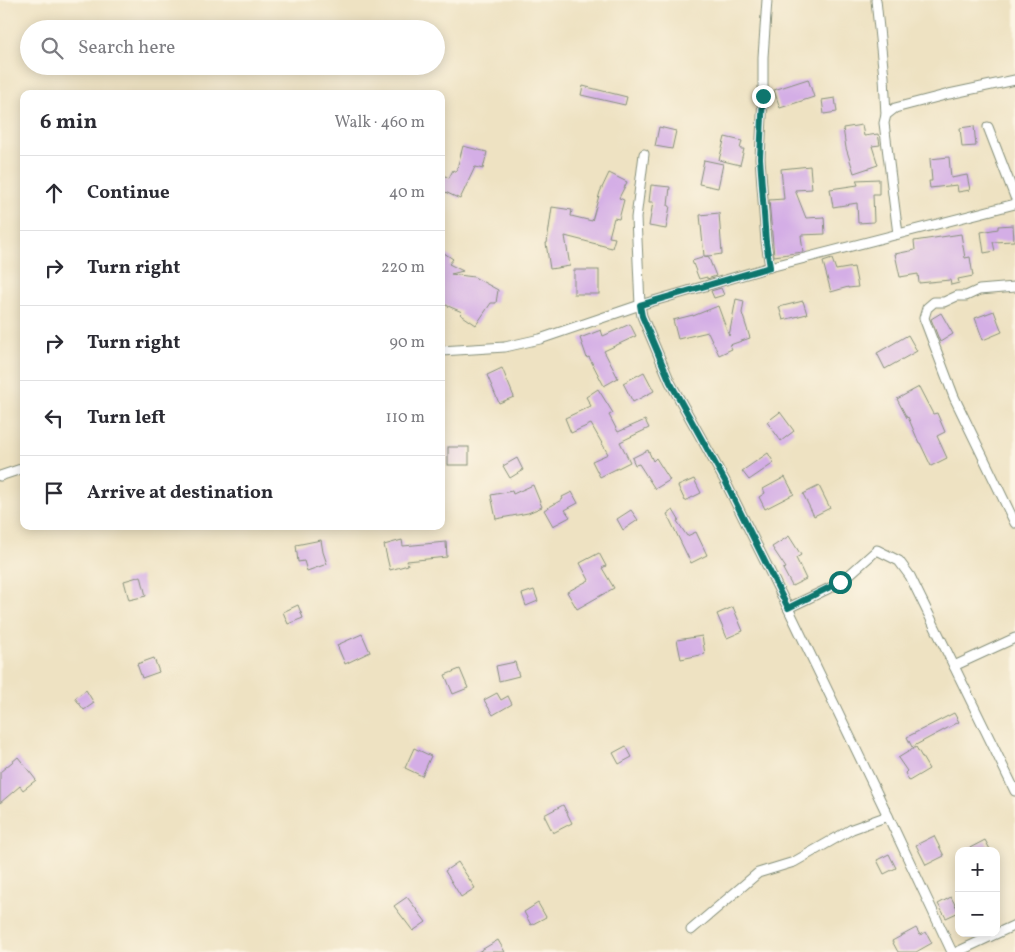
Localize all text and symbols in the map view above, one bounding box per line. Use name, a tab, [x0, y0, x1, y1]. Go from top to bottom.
search box	[20, 20, 445, 75]
icon: search	[38, 34, 66, 62]
text: Search here	[78, 35, 175, 61]
route end	[752, 85, 775, 108]
text: 6 min	[40, 108, 97, 137]
text: Walk · 460 m	[335, 112, 425, 134]
icon: ahead	[40, 179, 68, 207]
text: Continue	[87, 180, 170, 206]
text: 40 m	[389, 182, 425, 204]
icon: right	[40, 254, 68, 282]
text: Turn right	[87, 255, 180, 281]
text: 220 m	[381, 257, 425, 279]
icon: right	[40, 329, 68, 357]
text: Turn right	[87, 330, 180, 356]
text: 90 m	[389, 332, 425, 354]
icon: left	[40, 404, 68, 432]
text: Turn left	[87, 405, 166, 431]
text: 110 m	[386, 407, 425, 429]
icon: arrive	[40, 479, 68, 507]
text: Arrive at destination	[87, 480, 273, 506]
route start	[829, 571, 852, 594]
map controls	[955, 847, 1000, 937]
button: +	[955, 847, 1000, 892]
button: −	[955, 892, 1000, 937]

